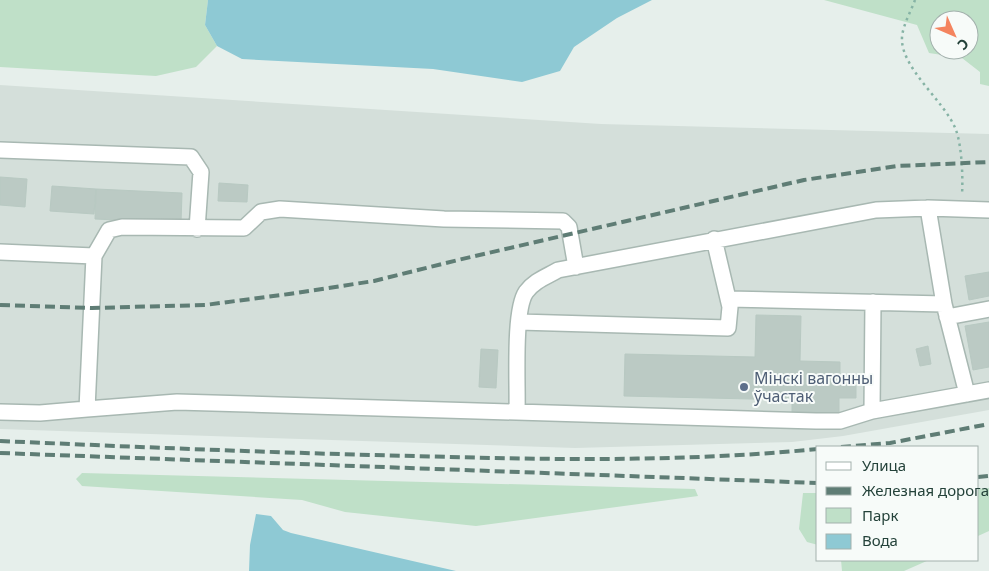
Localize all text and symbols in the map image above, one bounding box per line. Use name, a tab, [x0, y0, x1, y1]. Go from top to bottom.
north arrow	[929, 10, 979, 60]
text: С	[954, 35, 973, 54]
place label: Мінскі вагонны ўчастак	[754, 367, 873, 407]
marker: Мінскі вагонны ўчастак	[738, 381, 750, 393]
legend	[816, 446, 979, 561]
text: Улица	[862, 455, 906, 475]
text: Железная дорога	[862, 480, 989, 500]
text: Парк	[862, 505, 898, 525]
text: Вода	[862, 530, 898, 550]

